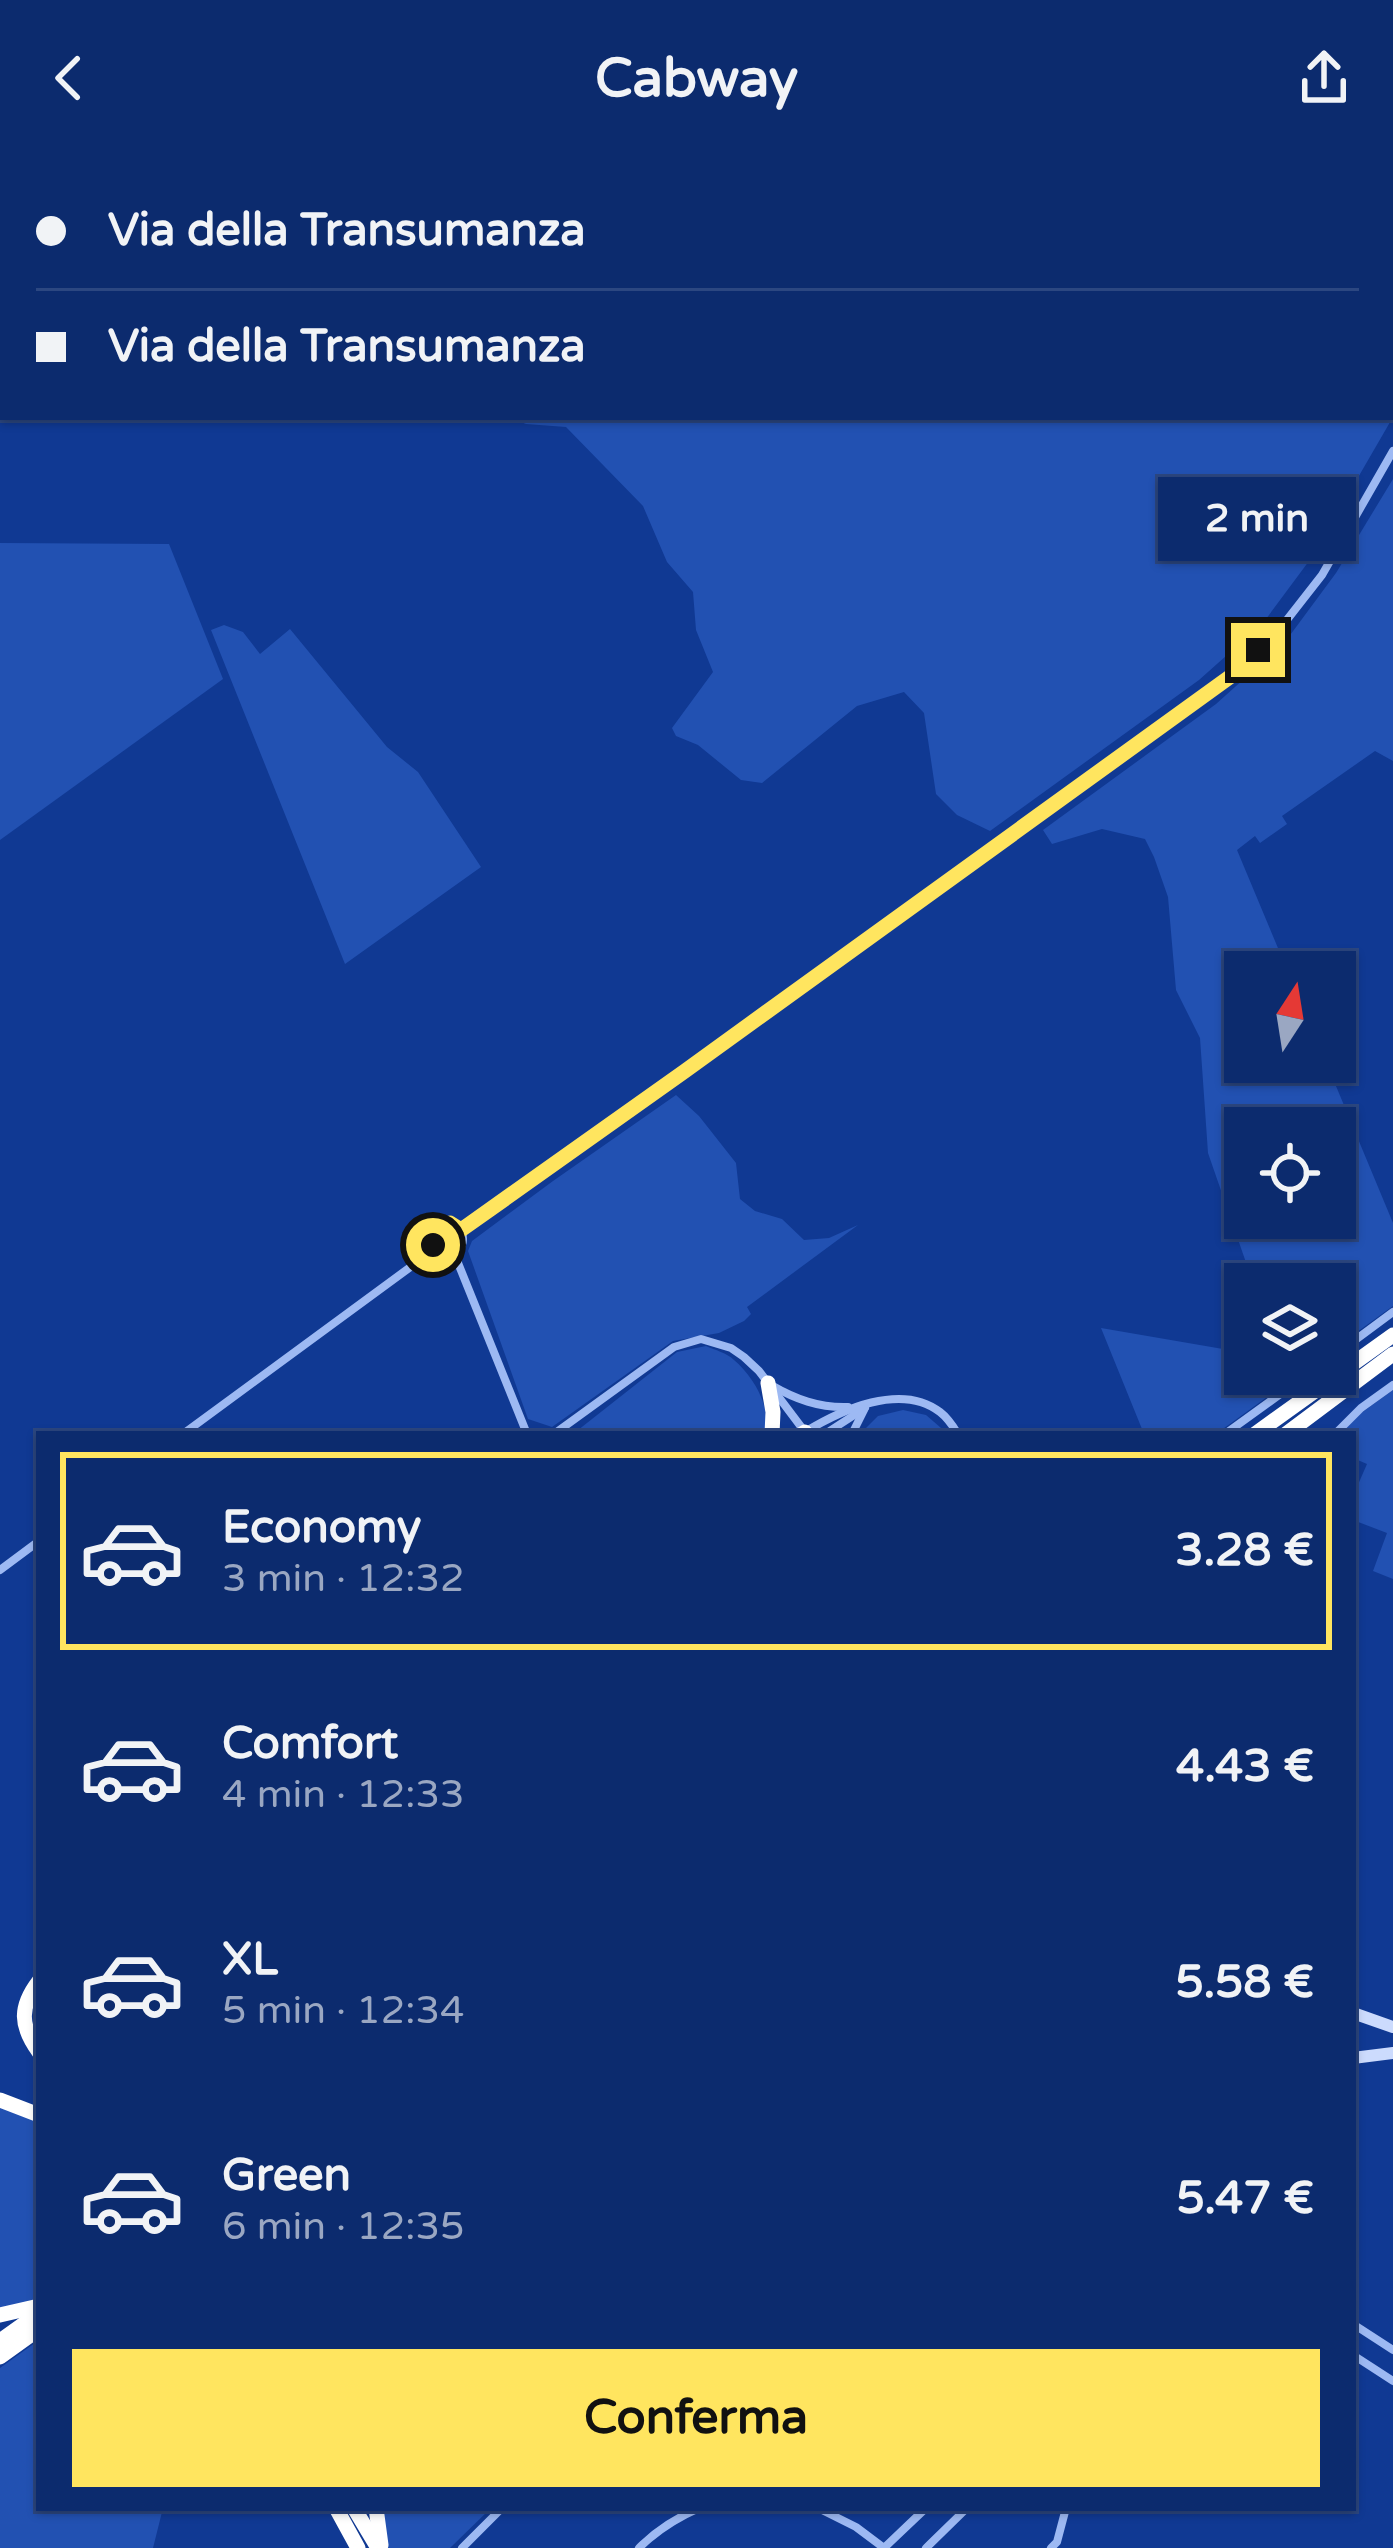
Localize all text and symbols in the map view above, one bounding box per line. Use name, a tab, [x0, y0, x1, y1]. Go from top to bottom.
icon: back	[36, 45, 102, 111]
icon: share	[1291, 45, 1357, 111]
text: Cabway	[595, 46, 798, 111]
text: Via della Transumanza	[108, 204, 586, 258]
text: Via della Transumanza	[108, 320, 586, 374]
callout: 2 min	[1159, 476, 1357, 560]
text: 2 min	[1205, 495, 1309, 542]
route end	[1231, 623, 1285, 677]
north arrow	[1224, 951, 1356, 1083]
map controls	[1224, 951, 1356, 1395]
button: locate	[1224, 1107, 1356, 1239]
route start	[406, 1218, 460, 1272]
button: layers	[1224, 1263, 1356, 1395]
icon: car	[78, 1497, 186, 1605]
text: Economy	[222, 1501, 421, 1555]
text: 3.28 €	[1175, 1524, 1314, 1578]
text: 3 min · 12:32	[222, 1555, 464, 1602]
icon: car	[78, 1713, 186, 1821]
text: Comfort	[222, 1717, 398, 1771]
text: 4.43 €	[1176, 1740, 1314, 1794]
text: 4 min · 12:33	[222, 1771, 464, 1818]
icon: car	[78, 1929, 186, 2037]
text: XL	[222, 1933, 278, 1987]
text: 5.58 €	[1176, 1956, 1314, 2010]
text: 5 min · 12:34	[222, 1987, 464, 2034]
icon: car	[78, 2145, 186, 2253]
text: Green	[222, 2149, 351, 2203]
text: 5.47 €	[1176, 2172, 1314, 2226]
text: 6 min · 12:35	[222, 2203, 464, 2250]
button: Conferma	[72, 2349, 1320, 2487]

